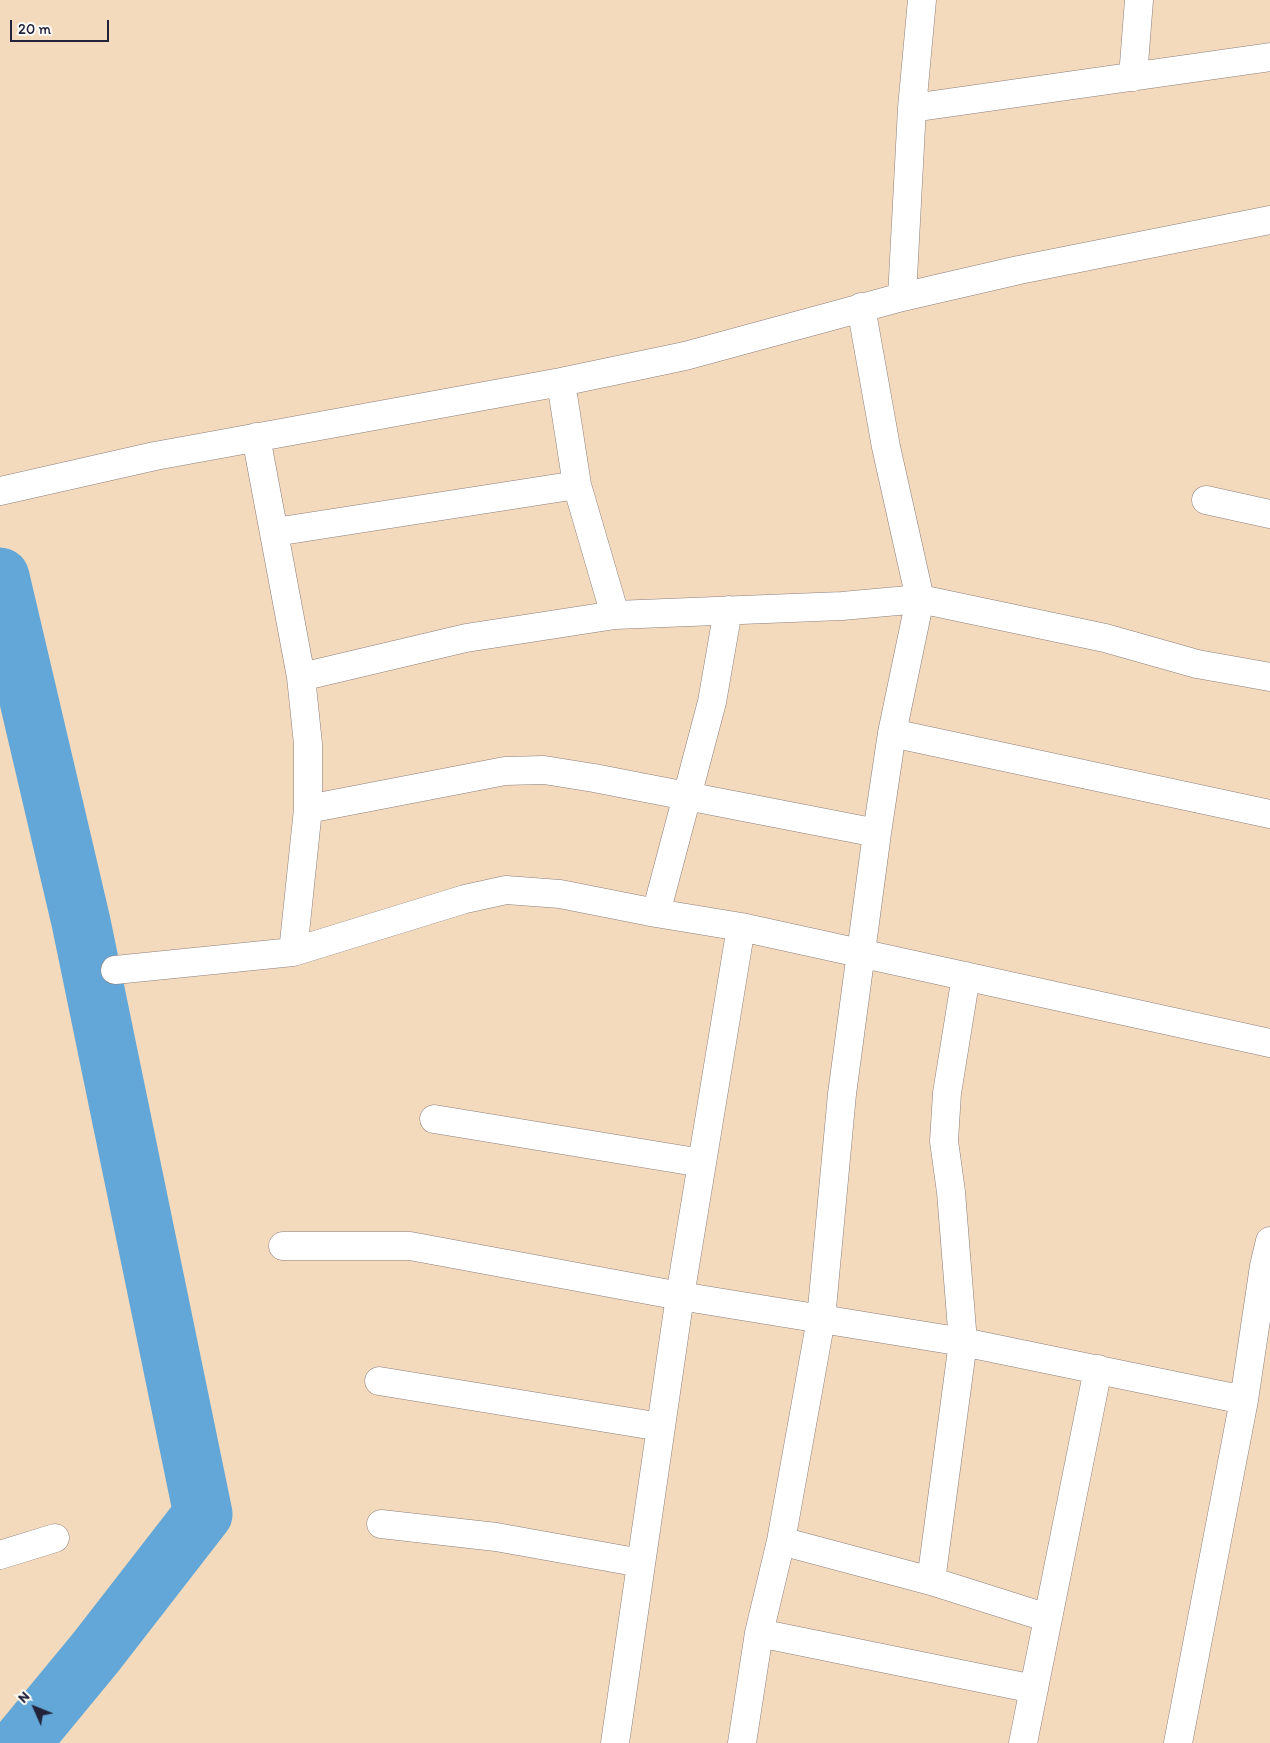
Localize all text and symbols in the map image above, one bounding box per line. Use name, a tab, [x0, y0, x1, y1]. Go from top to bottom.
scale bar	[12, 10, 111, 42]
text: 20 m	[18, 20, 51, 38]
north arrow	[10, 1683, 60, 1733]
text: N	[14, 1688, 33, 1707]

